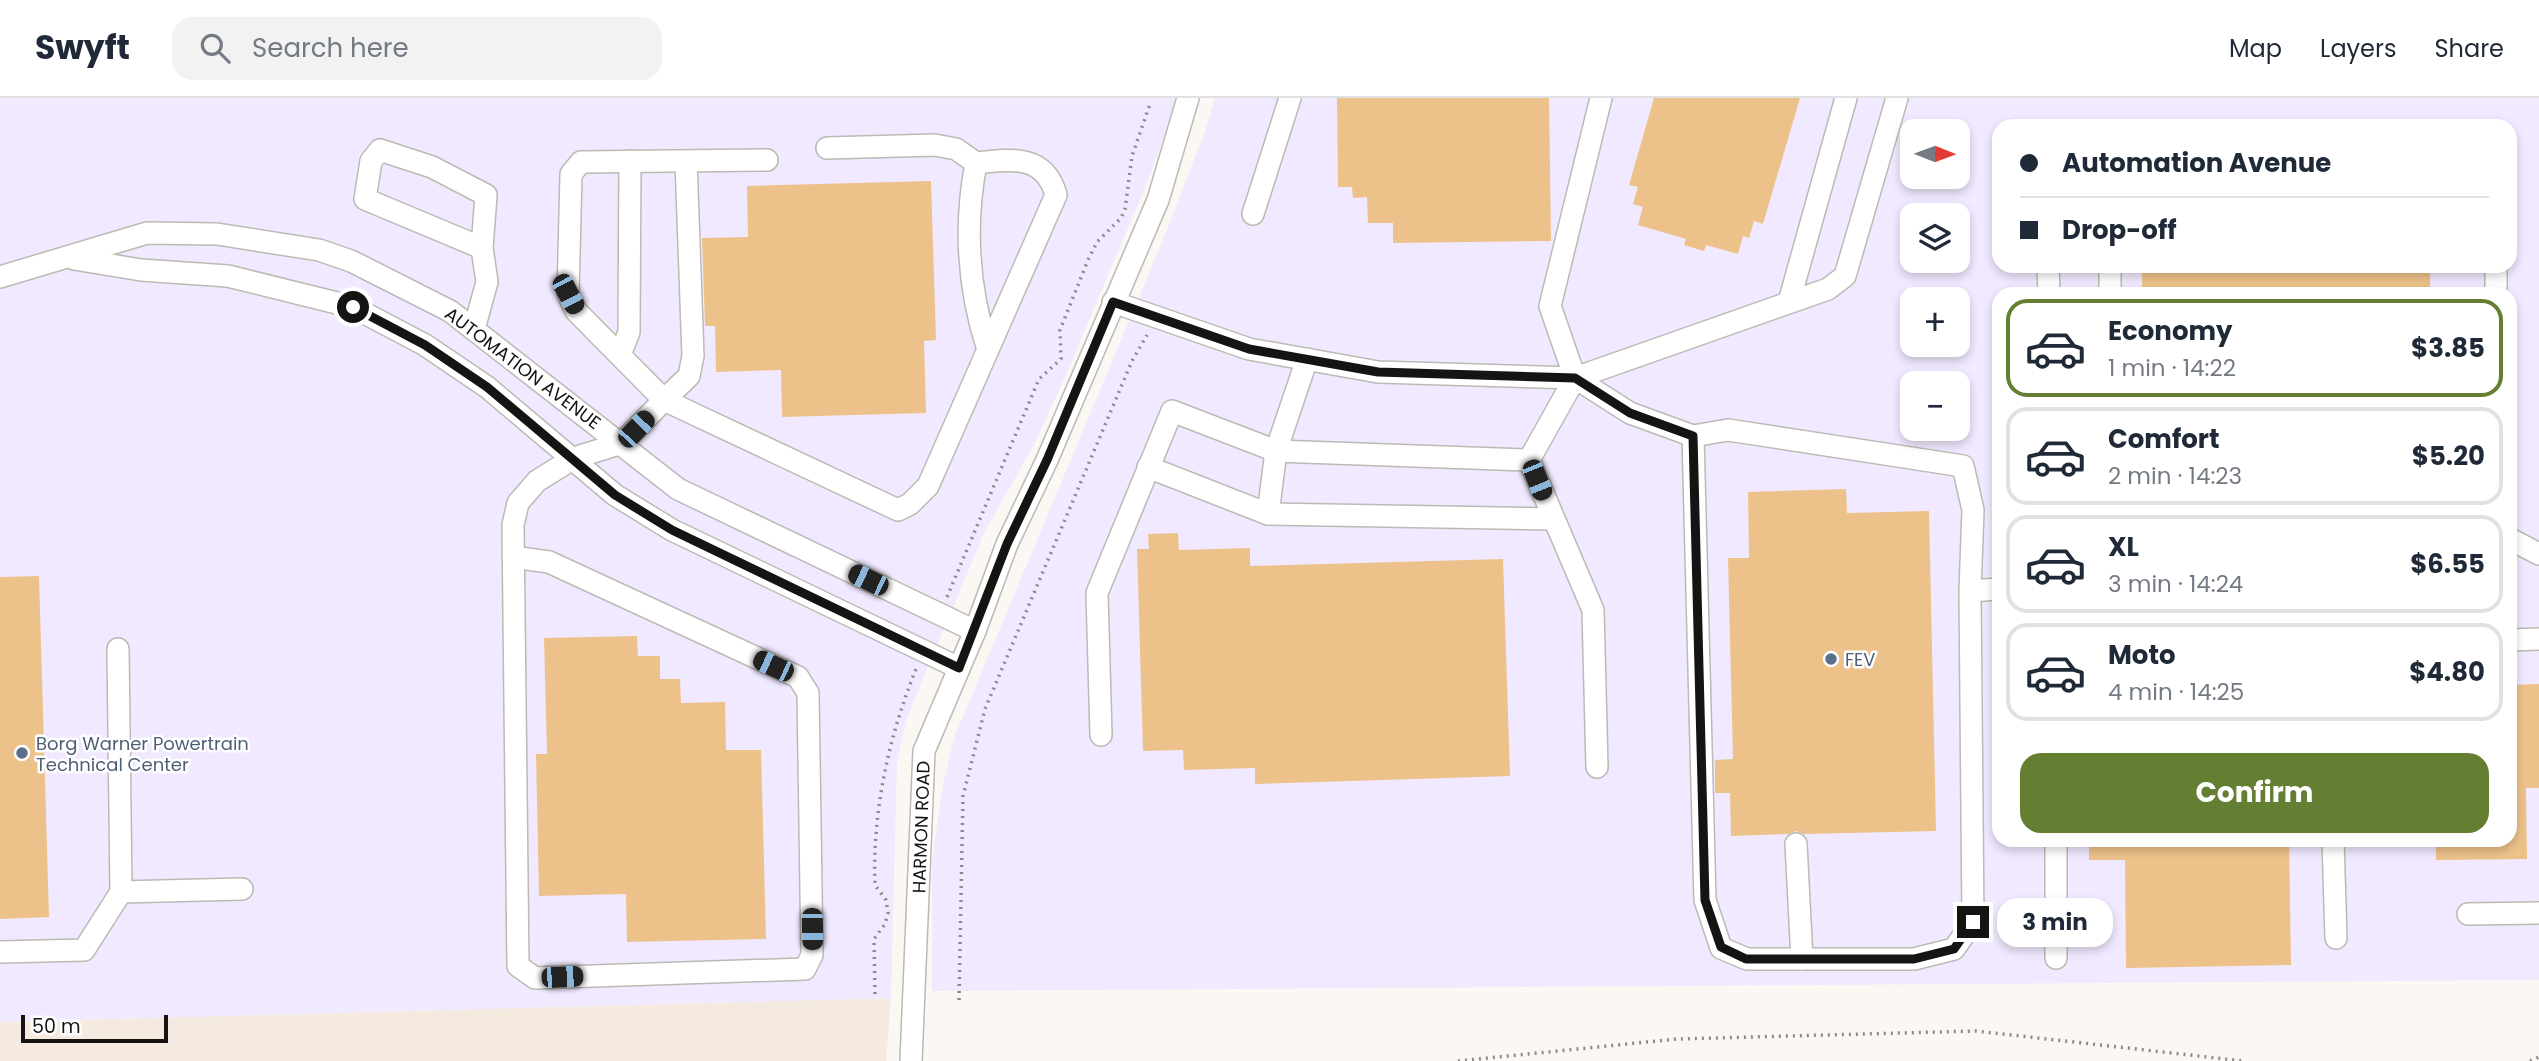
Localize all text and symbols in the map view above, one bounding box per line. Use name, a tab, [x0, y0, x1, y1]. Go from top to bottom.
search box	[172, 17, 662, 80]
text: Swyft	[35, 24, 130, 71]
icon: search	[196, 29, 234, 67]
text: Search here	[252, 30, 409, 66]
text: Map	[2229, 32, 2282, 65]
text: Layers	[2320, 32, 2396, 65]
text: Share	[2434, 32, 2504, 65]
north arrow	[1900, 119, 1970, 189]
map controls	[1900, 119, 1970, 441]
text: Automation Avenue	[2062, 145, 2331, 181]
button: layers	[1900, 203, 1970, 273]
text: Drop-off	[2062, 212, 2177, 248]
car	[549, 271, 588, 317]
button: +	[1900, 287, 1970, 357]
route start	[337, 291, 369, 323]
street label: AUTOMATION AVENUE	[440, 301, 606, 435]
text: Economy	[2108, 313, 2232, 349]
icon: car	[2024, 317, 2087, 380]
text: $3.85	[2411, 330, 2485, 366]
text: 1 min · 14:22	[2108, 352, 2236, 384]
button: −	[1900, 371, 1970, 441]
car	[614, 407, 659, 451]
text: Comfort	[2108, 421, 2220, 457]
icon: car	[2024, 425, 2087, 488]
text: $5.20	[2412, 438, 2485, 474]
car	[1520, 457, 1555, 503]
text: 2 min · 14:23	[2108, 460, 2242, 492]
text: XL	[2108, 529, 2139, 565]
icon: car	[2024, 533, 2087, 596]
text: $6.55	[2410, 546, 2485, 582]
car	[845, 561, 892, 599]
text: 3 min · 14:24	[2108, 568, 2243, 600]
text: Moto	[2108, 637, 2176, 673]
icon: car	[2024, 641, 2087, 704]
place label: FEV	[1845, 647, 1875, 672]
car	[750, 648, 797, 684]
marker: FEV	[1823, 651, 1839, 667]
text: $4.80	[2409, 654, 2485, 690]
text: 4 min · 14:25	[2108, 676, 2244, 708]
place label: Borg Warner Powertrain Technical Center	[36, 731, 249, 777]
marker: Borg Warner Powertrain Technical Center	[14, 745, 30, 761]
button: Confirm	[2020, 753, 2489, 833]
street label: HARMON ROAD	[906, 760, 936, 894]
callout: 3 min	[1997, 898, 2113, 946]
route end	[1957, 906, 1989, 938]
text: 3 min	[2022, 906, 2088, 938]
car	[802, 908, 823, 950]
car	[541, 966, 584, 988]
scale bar	[21, 1012, 168, 1044]
text: 50 m	[32, 1013, 81, 1040]

